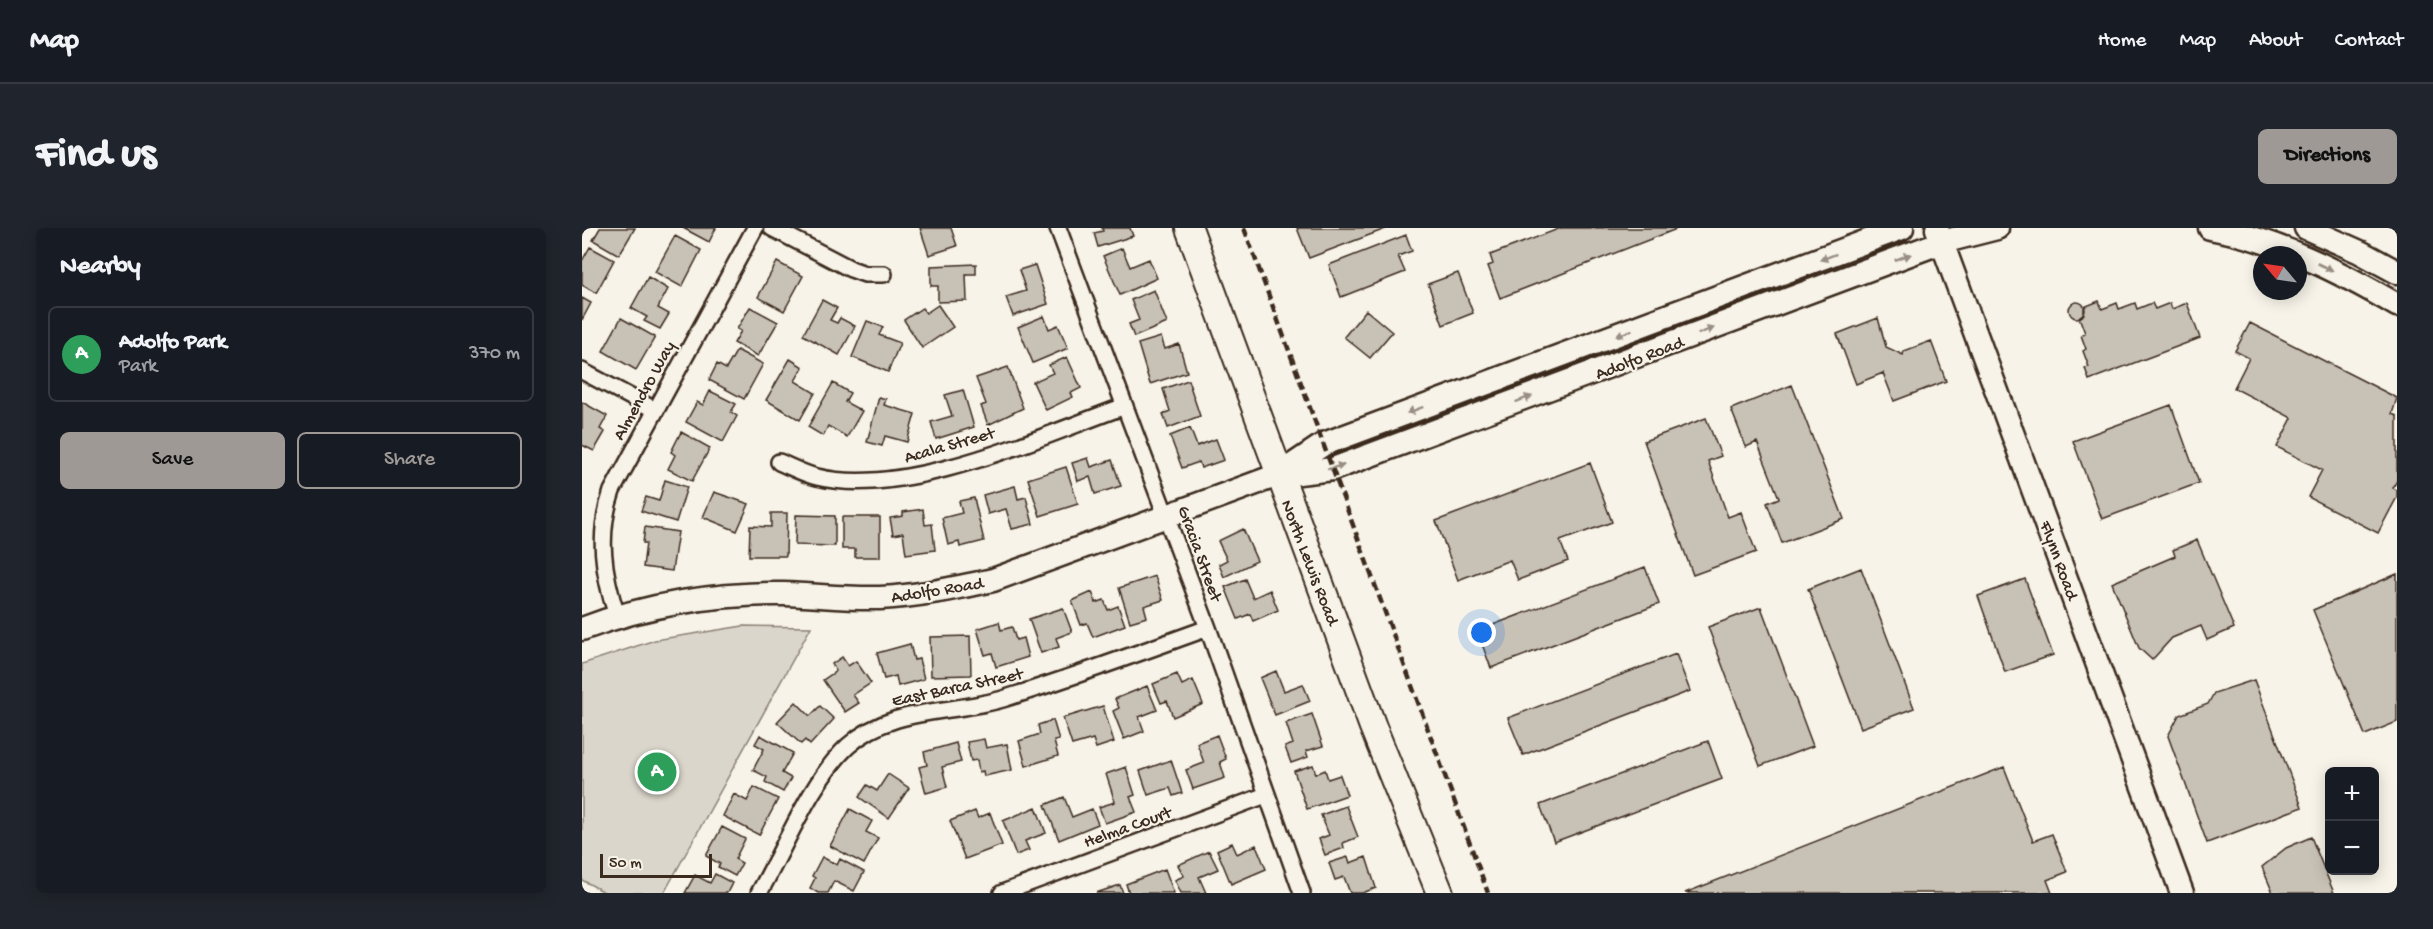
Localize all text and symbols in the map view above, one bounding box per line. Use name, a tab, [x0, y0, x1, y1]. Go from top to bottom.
text: Map	[30, 25, 79, 58]
text: Home	[2098, 29, 2146, 54]
text: Map	[2179, 29, 2216, 54]
text: About	[2249, 29, 2302, 54]
text: Contact	[2335, 29, 2403, 54]
button: Directions	[2258, 129, 2397, 184]
text: Find us	[36, 132, 156, 181]
north arrow	[2253, 246, 2307, 300]
text: Nearby	[60, 252, 141, 283]
one-way arrow	[1819, 252, 1837, 262]
one-way arrow	[1894, 252, 1912, 262]
one-way arrow	[2316, 263, 2333, 272]
one-way arrow	[1697, 326, 1715, 335]
one-way arrow	[1614, 329, 1632, 339]
text: Adolfo Park	[119, 330, 226, 356]
street label: Adolfo Road	[1593, 332, 1688, 386]
street label: Almendro Way	[609, 338, 681, 444]
text: A	[76, 343, 87, 366]
text: 370 m	[469, 343, 520, 366]
text: Park	[119, 356, 157, 379]
one-way arrow	[1515, 394, 1533, 404]
one-way arrow	[1405, 406, 1423, 416]
street label: Acala Street	[902, 423, 999, 469]
button: Save	[60, 432, 285, 489]
button: Share	[297, 432, 522, 489]
one-way arrow	[1327, 462, 1345, 472]
street label: North Lewis Road	[1275, 497, 1343, 630]
street label: Gracia Street	[1172, 503, 1226, 606]
street label: Flynn Road	[2033, 517, 2082, 605]
street label: Adolfo Road	[890, 574, 986, 609]
your location	[1467, 618, 1496, 647]
street label: East Barca Street	[890, 664, 1027, 713]
pin: A	[638, 750, 676, 794]
map controls	[2325, 767, 2379, 875]
button: +	[2325, 767, 2379, 821]
street label: Helma Court	[1081, 802, 1176, 854]
button: −	[2325, 821, 2379, 875]
scale bar	[600, 851, 712, 878]
text: 50 m	[609, 855, 642, 874]

